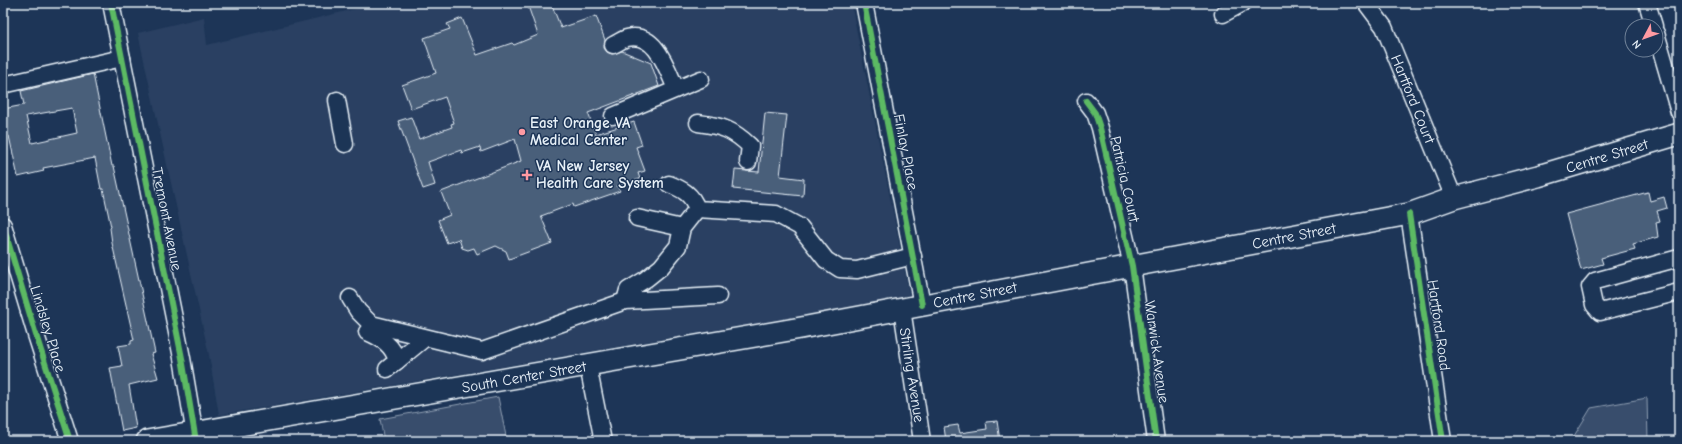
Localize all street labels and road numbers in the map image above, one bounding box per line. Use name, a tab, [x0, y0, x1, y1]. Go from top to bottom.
street label: Hartford Court	[1387, 52, 1439, 147]
street label: Finlay Place	[890, 112, 922, 192]
street label: Patricia Court	[1106, 134, 1144, 224]
street label: Centre Street	[1564, 135, 1651, 177]
street label: Tremont Avenue	[148, 166, 186, 273]
street label: Centre Street	[1251, 219, 1338, 253]
street label: Centre Street	[932, 278, 1019, 312]
street label: Hartford Road	[1424, 278, 1454, 372]
street label: Lindsley Place	[26, 283, 70, 375]
street label: Warwick Avenue	[1141, 300, 1173, 405]
street label: Stirling Avenue	[896, 326, 928, 424]
street label: South Center Street	[460, 357, 588, 397]

